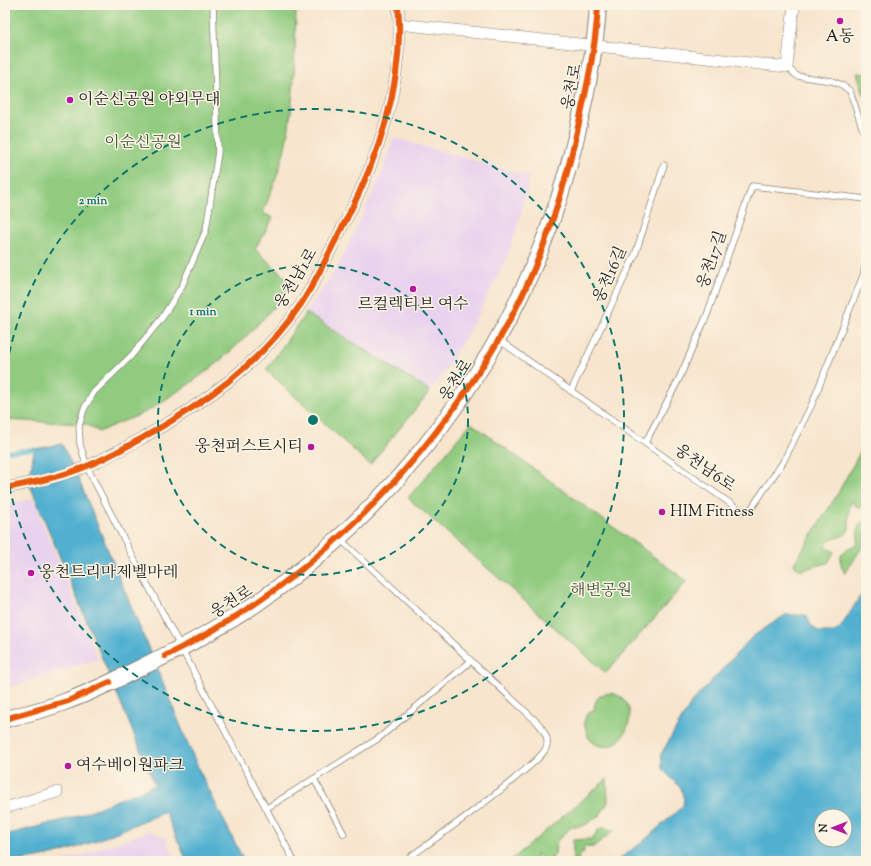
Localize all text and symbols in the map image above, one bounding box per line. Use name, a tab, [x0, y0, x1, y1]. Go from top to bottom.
marker: A동	[835, 16, 845, 26]
place label: A동	[826, 26, 855, 49]
street label: 웅천로	[557, 62, 589, 112]
place label: 이순신공원 야외무대	[78, 89, 221, 112]
marker: 이순신공원 야외무대	[65, 95, 75, 105]
park label: 이순신공원	[104, 132, 182, 155]
text: 2 min	[79, 192, 108, 210]
street label: 웅천17길	[692, 228, 734, 292]
street label: 웅천16길	[588, 243, 634, 307]
street label: 웅천남1로	[270, 244, 324, 314]
marker: 르컬렉티브 여수	[408, 284, 418, 294]
place label: 르컬렉티브 여수	[357, 294, 469, 317]
text: 1 min	[188, 303, 217, 321]
street label: 웅천로	[435, 355, 480, 407]
centre of rings	[306, 413, 320, 427]
place label: 웅천퍼스트시티	[195, 436, 303, 459]
street label: 웅천남6로	[669, 440, 740, 499]
marker: 웅천퍼스트시티	[306, 442, 316, 452]
place label: HIM Fitness	[670, 501, 754, 524]
marker: HIM Fitness	[657, 507, 667, 517]
place label: 웅천트리마제벨마레	[39, 562, 178, 585]
marker: 웅천트리마제벨마레	[26, 568, 36, 578]
street label: 웅천로	[206, 580, 258, 625]
park label: 해변공원	[570, 580, 632, 603]
place label: 여수베이원파크	[76, 755, 185, 778]
marker: 여수베이원파크	[63, 761, 73, 771]
north arrow	[813, 808, 853, 848]
text: N	[816, 823, 832, 833]

